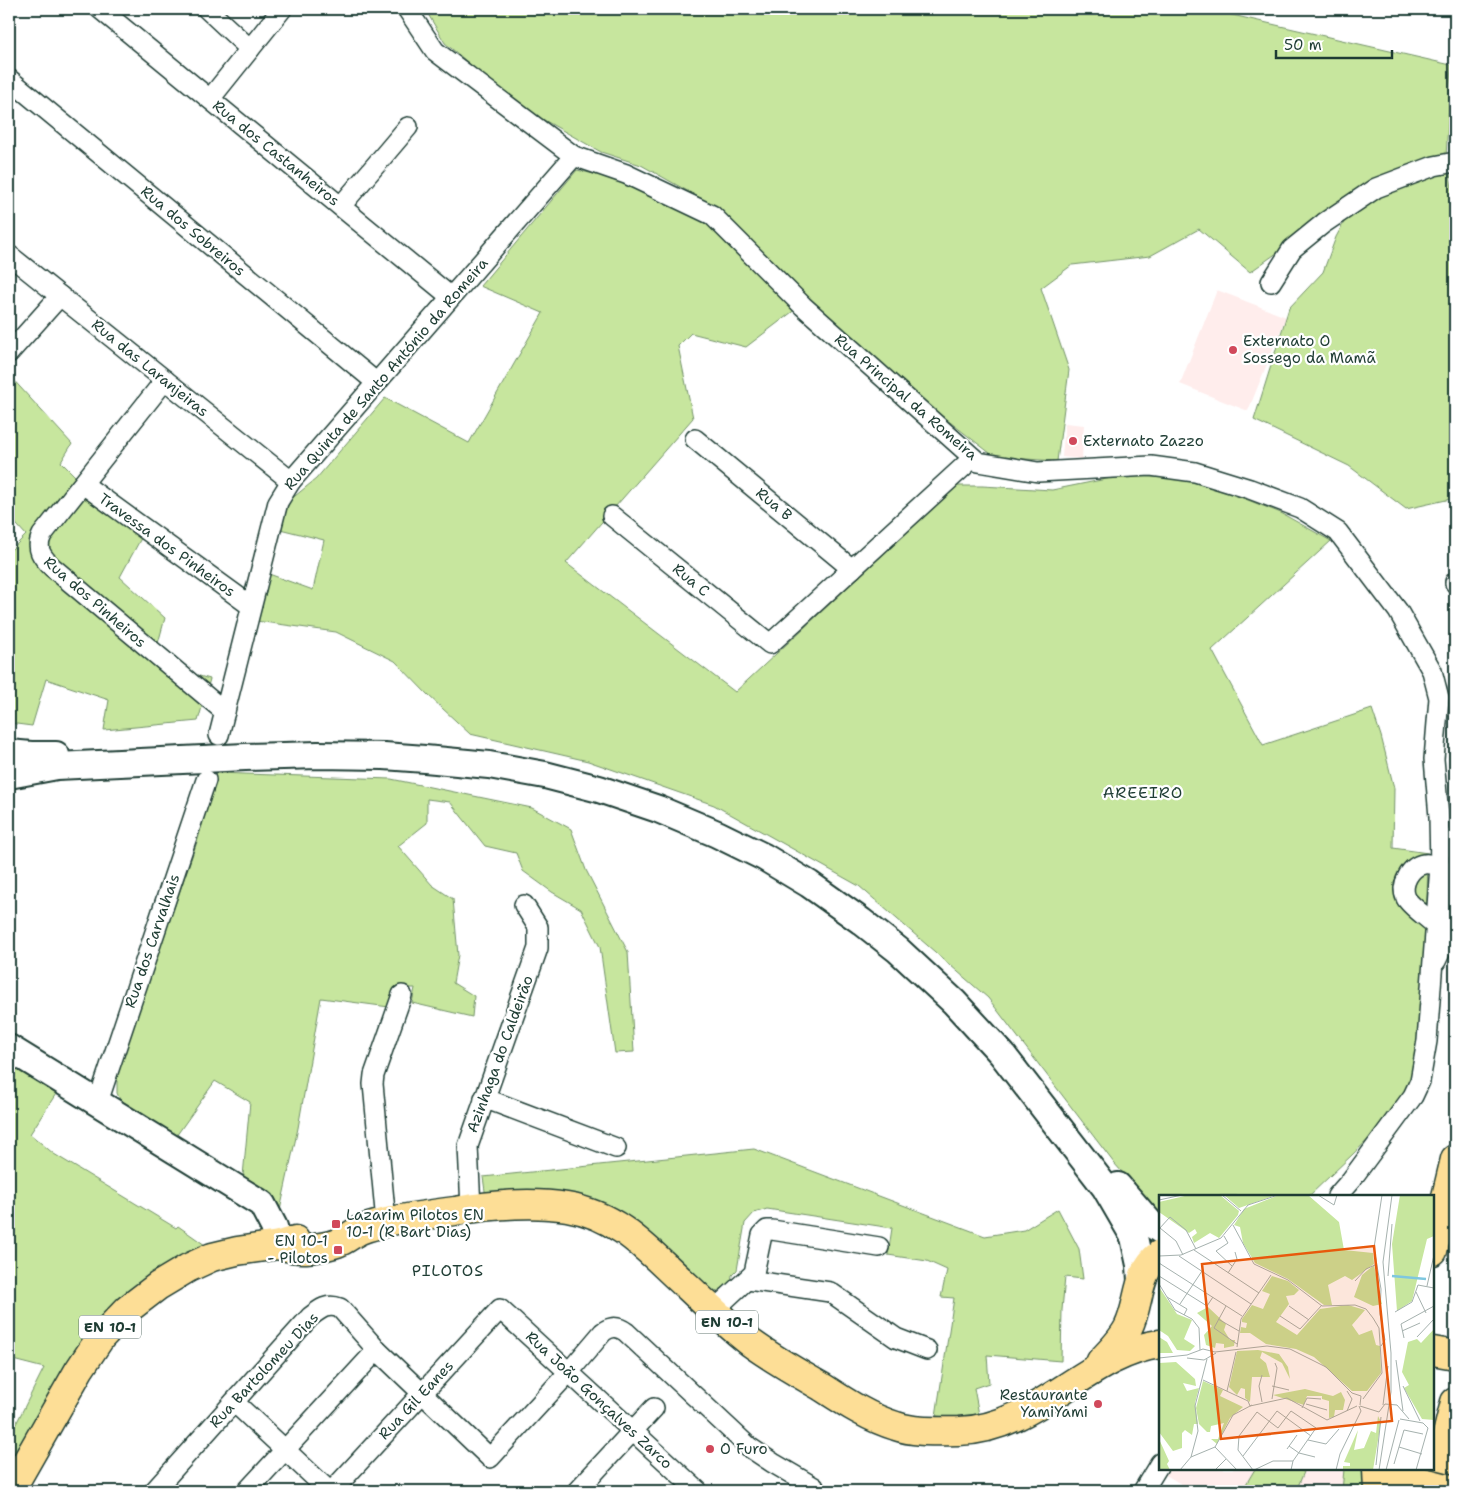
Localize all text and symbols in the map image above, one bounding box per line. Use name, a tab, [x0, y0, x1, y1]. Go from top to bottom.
scale bar	[1276, 28, 1393, 60]
text: 50 m	[1284, 35, 1322, 55]
street label: Rua dos Castanheiros	[208, 96, 344, 210]
street label: Rua dos Sobreiros	[137, 181, 249, 281]
street label: Rua Quinta de Santo António da Romeira	[280, 253, 493, 494]
street label: Rua das Laranjeiras	[87, 315, 213, 421]
street label: Rua Principal da Romeira	[830, 329, 982, 465]
place label: Externato O Sossego da Mamã	[1243, 331, 1376, 368]
marker: Externato O Sossego da Mamã	[1227, 344, 1239, 356]
place label: Externato Zazzo	[1083, 431, 1204, 451]
marker: Externato Zazzo	[1067, 435, 1079, 447]
street label: Rua B	[752, 483, 797, 525]
street label: Travessa dos Pinheiros	[95, 489, 239, 601]
street label: Rua dos Pinheiros	[40, 552, 150, 652]
street label: Rua C	[668, 559, 714, 601]
district label: AREEIRO	[1103, 782, 1183, 803]
street label: Rua dos Carvalhais	[120, 871, 184, 1011]
street label: Azinhaga do Caldeirão	[462, 972, 538, 1136]
inset map	[1159, 1195, 1434, 1470]
place label: Lazarim Pilotos EN 10-1 (R Bart Dias)	[346, 1205, 484, 1242]
marker: Lazarim Pilotos EN 10-1 (R Bart Dias)	[330, 1218, 342, 1230]
place label: EN 10-1 - Pilotos	[267, 1231, 328, 1268]
marker: EN 10-1 - Pilotos	[332, 1244, 344, 1256]
district label: PILOTOS	[412, 1260, 484, 1281]
street label: Rua Bartolomeu Dias	[205, 1308, 323, 1432]
road number: EN 10-1	[696, 1310, 758, 1334]
road number: EN 10-1	[79, 1315, 141, 1338]
street label: Rua João Gonçalves Zarco	[521, 1327, 677, 1473]
street label: Rua Gil Eanes	[374, 1356, 458, 1444]
place label: Restaurante YamiYami	[1000, 1385, 1088, 1422]
marker: Restaurante YamiYami	[1092, 1398, 1104, 1410]
place label: O Furo	[720, 1439, 768, 1459]
marker: O Furo	[704, 1443, 716, 1455]

